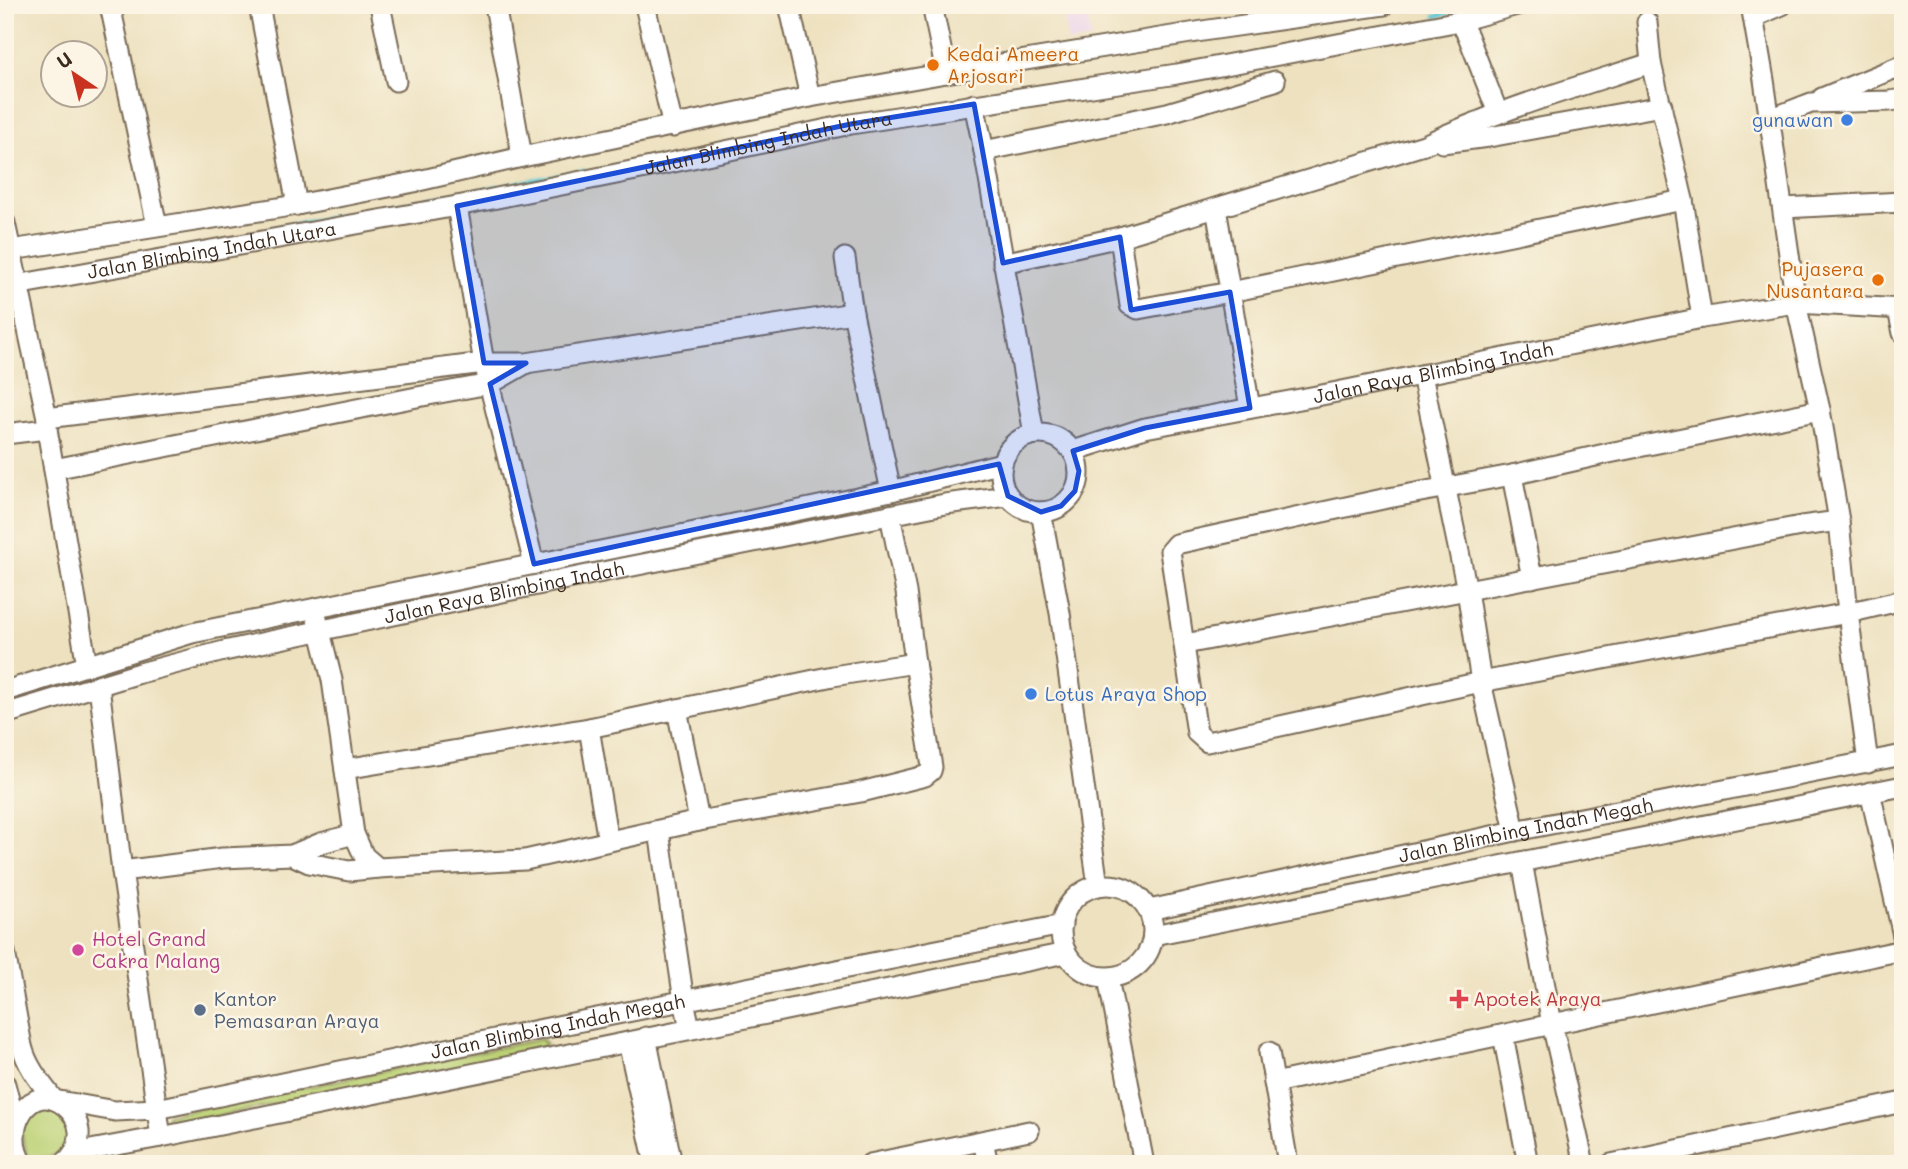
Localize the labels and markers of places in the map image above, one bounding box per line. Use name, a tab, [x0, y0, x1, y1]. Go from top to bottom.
place label: Kedai Ameera Arjosari	[947, 41, 1079, 88]
marker: Kedai Ameera Arjosari	[925, 57, 941, 73]
place label: gunawan	[1752, 107, 1833, 132]
marker: gunawan	[1839, 112, 1855, 128]
place label: Pujasera Nusantara	[1766, 256, 1864, 303]
marker: Pujasera Nusantara	[1870, 272, 1886, 288]
place label: Lotus Araya Shop	[1045, 681, 1207, 706]
marker: Lotus Araya Shop	[1023, 686, 1039, 702]
place label: Hotel Grand Cakra Malang	[92, 926, 220, 973]
marker: Hotel Grand Cakra Malang	[70, 942, 86, 958]
place label: Kantor Pemasaran Araya	[214, 986, 380, 1033]
place label: Apotek Araya	[1473, 986, 1602, 1011]
marker: Apotek Araya	[1451, 991, 1467, 1007]
marker: Kantor Pemasaran Araya	[192, 1002, 208, 1018]

